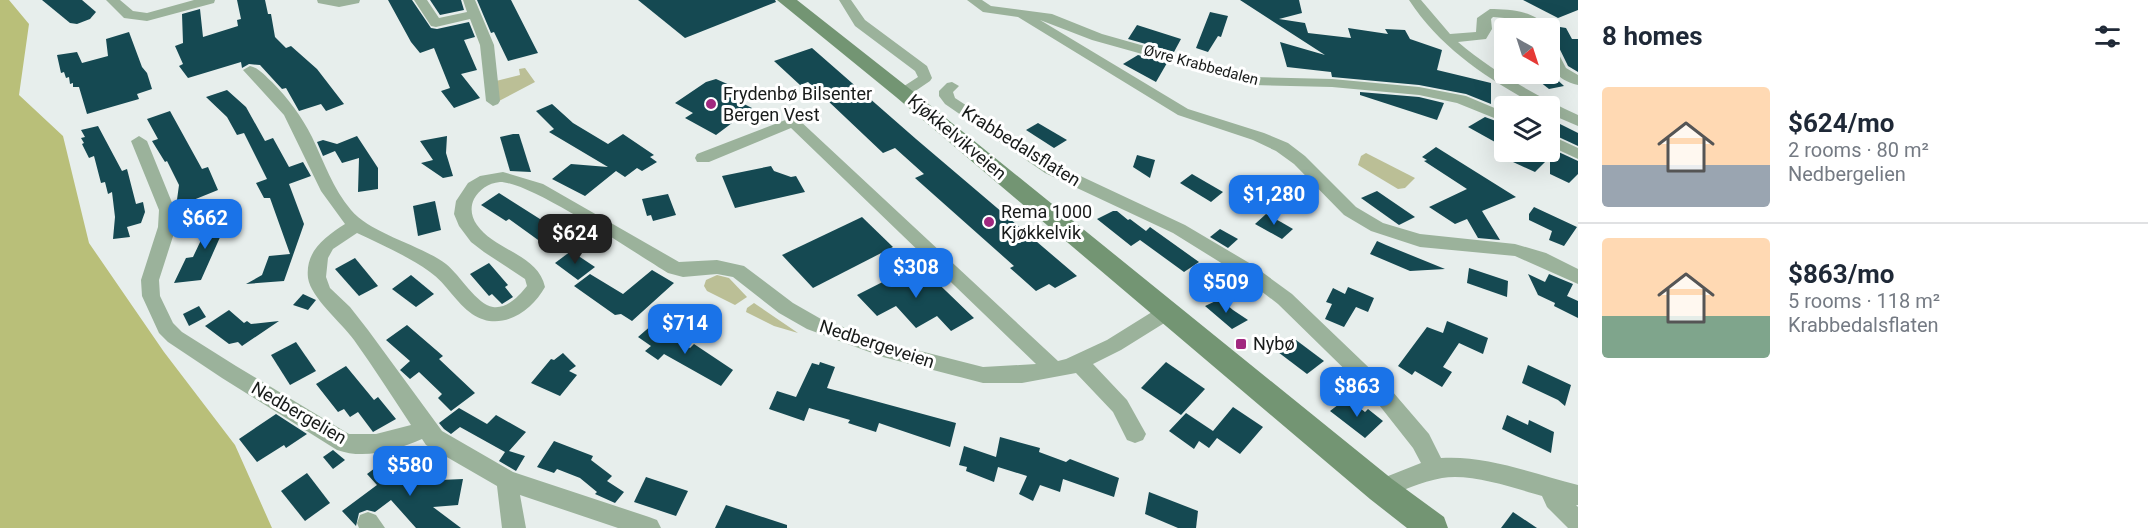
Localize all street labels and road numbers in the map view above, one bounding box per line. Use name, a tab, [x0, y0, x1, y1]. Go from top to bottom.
street label: Øvre Krabbedalen	[1142, 41, 1260, 89]
street label: Kjøkkelvikveien	[904, 89, 1011, 184]
street label: Krabbedalsflaten	[958, 101, 1084, 190]
street label: Nedbergeveien	[817, 315, 937, 372]
street label: Nedbergelien	[248, 377, 350, 448]

